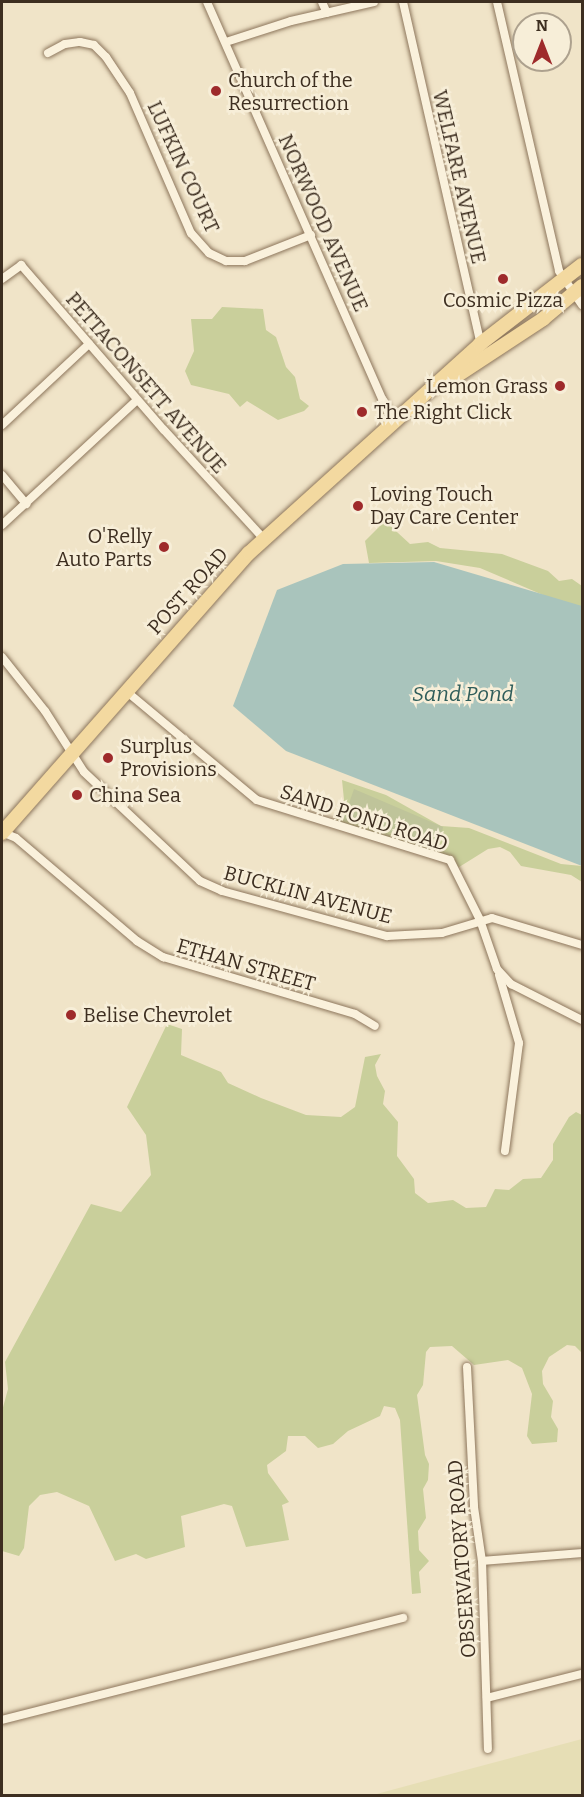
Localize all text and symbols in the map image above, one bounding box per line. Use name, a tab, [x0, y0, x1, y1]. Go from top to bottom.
north arrow	[512, 12, 572, 72]
text: N	[536, 16, 548, 35]
place label: Church of the Resurrection	[228, 68, 353, 115]
marker: Church of the Resurrection	[209, 84, 223, 98]
street label: WELFARE AVENUE	[427, 88, 491, 266]
street label: LUFKIN COURT	[142, 97, 224, 237]
street label: NORWOOD AVENUE	[273, 131, 373, 315]
marker: Cosmic Pizza	[496, 272, 510, 286]
street label: PETTACONSETT AVENUE	[61, 287, 231, 479]
place label: Cosmic Pizza	[443, 288, 563, 312]
place label: Lemon Grass	[426, 374, 548, 398]
marker: Lemon Grass	[553, 379, 567, 393]
place label: The Right Click	[374, 400, 512, 424]
marker: The Right Click	[355, 405, 369, 419]
place label: Loving Touch Day Care Center	[370, 482, 518, 529]
marker: Loving Touch Day Care Center	[351, 499, 365, 513]
place label: O'Relly Auto Parts	[56, 524, 152, 571]
marker: O'Relly Auto Parts	[157, 540, 171, 554]
street label: POST ROAD	[143, 543, 233, 639]
water label: Sand Pond	[412, 681, 514, 707]
place label: Surplus Provisions	[120, 734, 217, 781]
marker: Surplus Provisions	[101, 751, 115, 765]
street label: SAND POND ROAD	[277, 780, 451, 856]
place label: China Sea	[89, 783, 181, 807]
marker: China Sea	[70, 788, 84, 802]
street label: BUCKLIN AVENUE	[221, 861, 395, 929]
street label: ETHAN STREET	[174, 934, 318, 996]
place label: Belise Chevrolet	[83, 1003, 232, 1027]
marker: Belise Chevrolet	[64, 1008, 78, 1022]
street label: OBSERVATORY ROAD	[443, 1459, 481, 1659]

